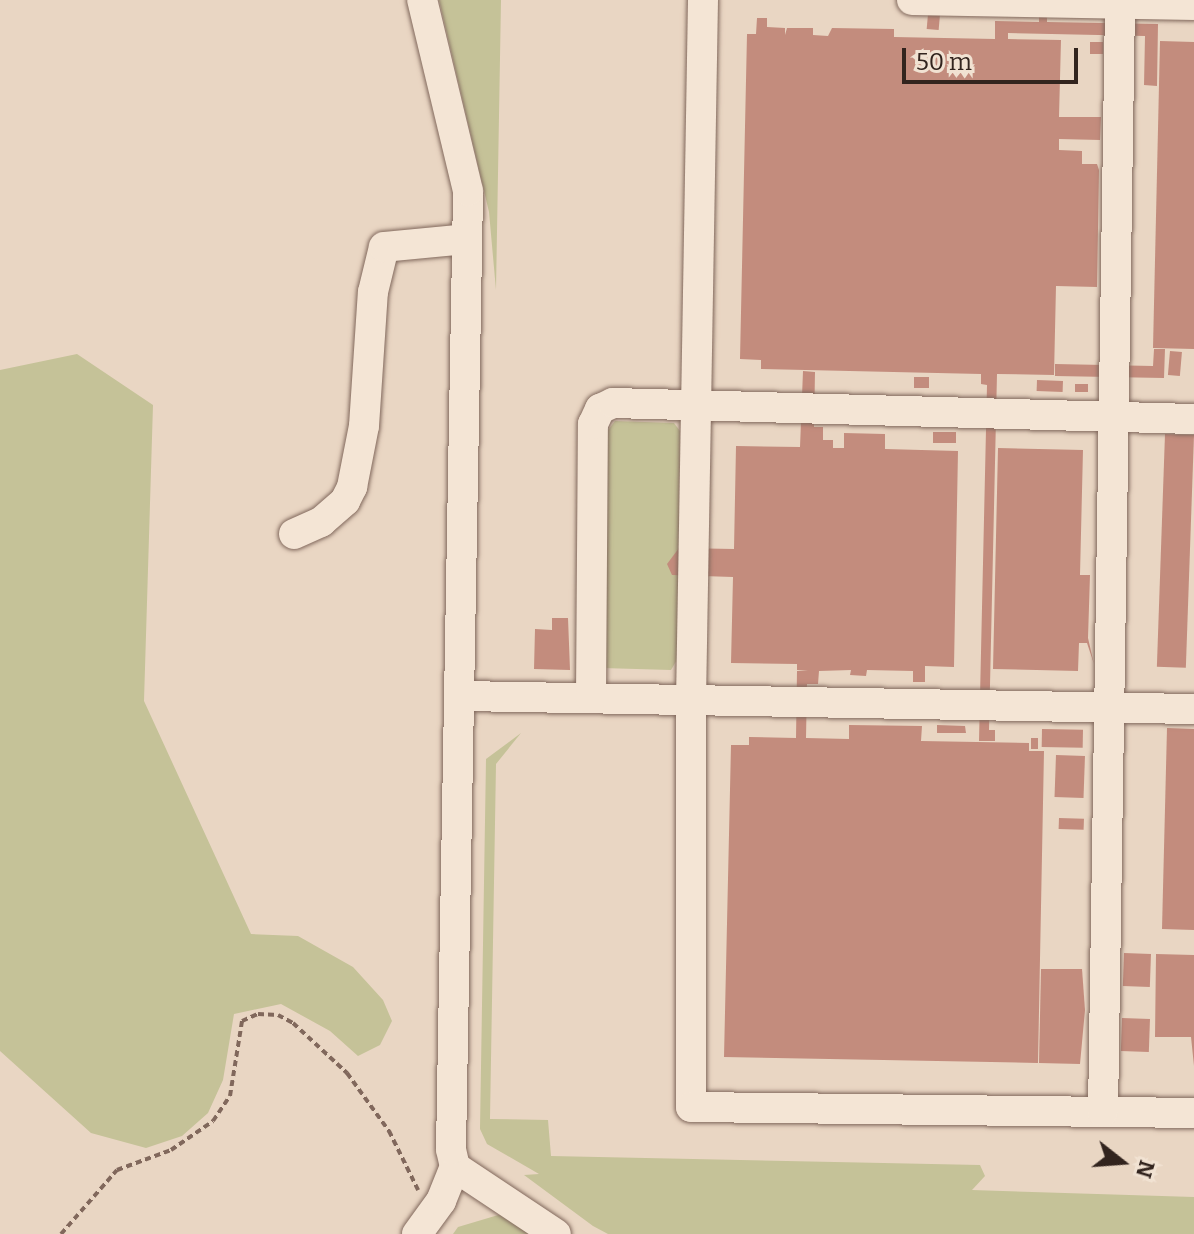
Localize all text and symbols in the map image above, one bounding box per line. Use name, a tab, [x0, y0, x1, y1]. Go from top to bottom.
scale bar	[906, 32, 1082, 82]
text: 50 m	[916, 48, 972, 76]
north arrow	[1082, 1122, 1162, 1202]
text: N	[1130, 1157, 1161, 1181]

